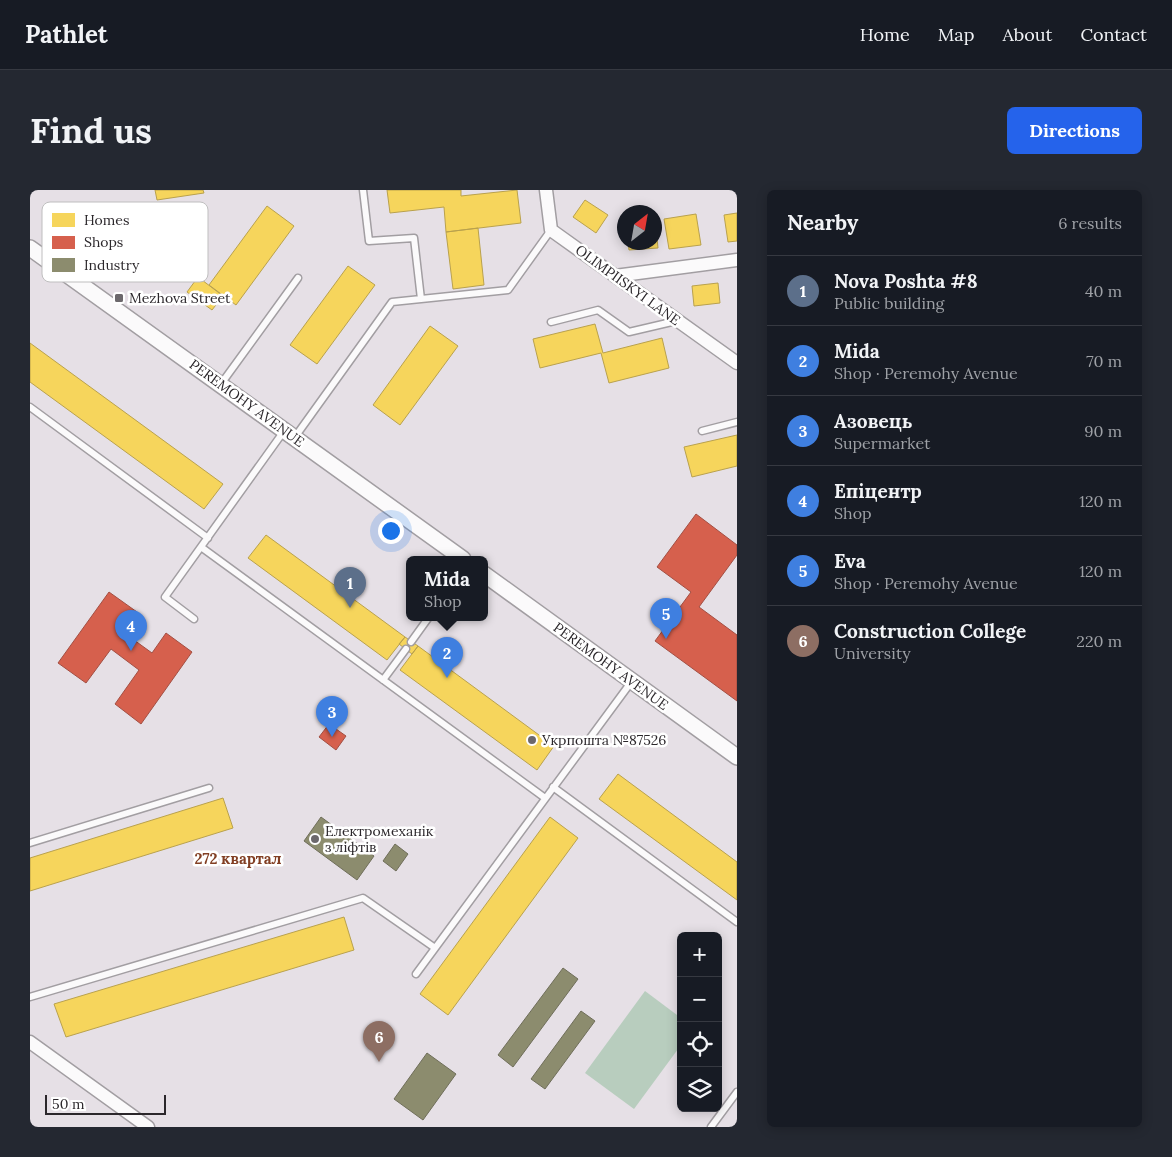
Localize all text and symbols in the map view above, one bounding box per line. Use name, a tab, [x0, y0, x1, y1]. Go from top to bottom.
text: Pathlet	[25, 19, 108, 50]
text: Home	[860, 23, 910, 46]
text: Map	[938, 23, 974, 46]
text: About	[1002, 23, 1052, 46]
text: Contact	[1080, 23, 1147, 46]
button: Directions	[1007, 107, 1142, 154]
text: Find us	[30, 108, 152, 153]
legend	[42, 202, 208, 282]
north arrow	[617, 205, 662, 250]
text: Nearby	[787, 209, 858, 236]
text: Homes	[84, 211, 129, 229]
text: 6 results	[1058, 213, 1122, 233]
text: Shops	[84, 233, 123, 251]
street label: OLIMPIISKYI LANE	[572, 241, 684, 329]
text: Industry	[84, 256, 140, 274]
text: Nova Poshta #8	[834, 269, 978, 293]
text: 1	[800, 281, 806, 301]
text: 40 m	[1085, 281, 1122, 301]
place label: Mezhova Street	[129, 289, 231, 307]
marker: Mezhova Street	[113, 292, 125, 304]
text: Public building	[834, 293, 944, 313]
text: Mida	[834, 339, 880, 363]
text: 2	[799, 351, 807, 371]
text: 70 m	[1086, 351, 1122, 371]
street label: PEREMOHY AVENUE	[186, 355, 308, 451]
text: Shop · Peremohy Avenue	[834, 363, 1018, 383]
text: Азовець	[834, 409, 912, 433]
text: 3	[799, 421, 807, 441]
text: 90 m	[1084, 421, 1122, 441]
text: Supermarket	[834, 433, 930, 453]
text: Епіцентр	[834, 479, 922, 503]
text: 4	[799, 491, 807, 511]
text: 120 m	[1079, 491, 1122, 511]
text: Shop	[834, 503, 872, 523]
your location	[378, 518, 404, 544]
text: Eva	[834, 549, 866, 573]
popup	[406, 556, 488, 621]
text: 5	[799, 561, 807, 581]
text: 120 m	[1079, 561, 1122, 581]
pin: 1	[334, 567, 366, 608]
text: Mida	[424, 567, 470, 591]
text: Shop · Peremohy Avenue	[834, 573, 1018, 593]
text: Shop	[424, 591, 462, 611]
pin: 5	[650, 598, 682, 639]
pin: 4	[115, 610, 147, 651]
street label: PEREMOHY AVENUE	[550, 618, 672, 714]
text: Construction College	[834, 619, 1026, 643]
text: 6	[798, 631, 808, 651]
text: 220 m	[1076, 631, 1122, 651]
pin: 2	[431, 637, 463, 678]
text: University	[834, 643, 911, 663]
pin: 3	[316, 696, 348, 737]
place label: Укрпошта №87526	[541, 731, 666, 749]
marker: Укрпошта №87526	[526, 734, 538, 746]
place label: Електромеханік з ліфтів	[325, 822, 434, 856]
marker: Електромеханік з ліфтів	[309, 833, 321, 845]
district label: 272 квартал	[194, 849, 282, 868]
map controls	[677, 932, 722, 1112]
button: +	[677, 932, 722, 977]
button: −	[677, 977, 722, 1022]
pin: 6	[363, 1021, 395, 1062]
button: locate	[677, 1022, 722, 1067]
button: layers	[677, 1067, 722, 1112]
scale bar	[45, 1092, 166, 1115]
text: 50 m	[52, 1095, 85, 1113]

